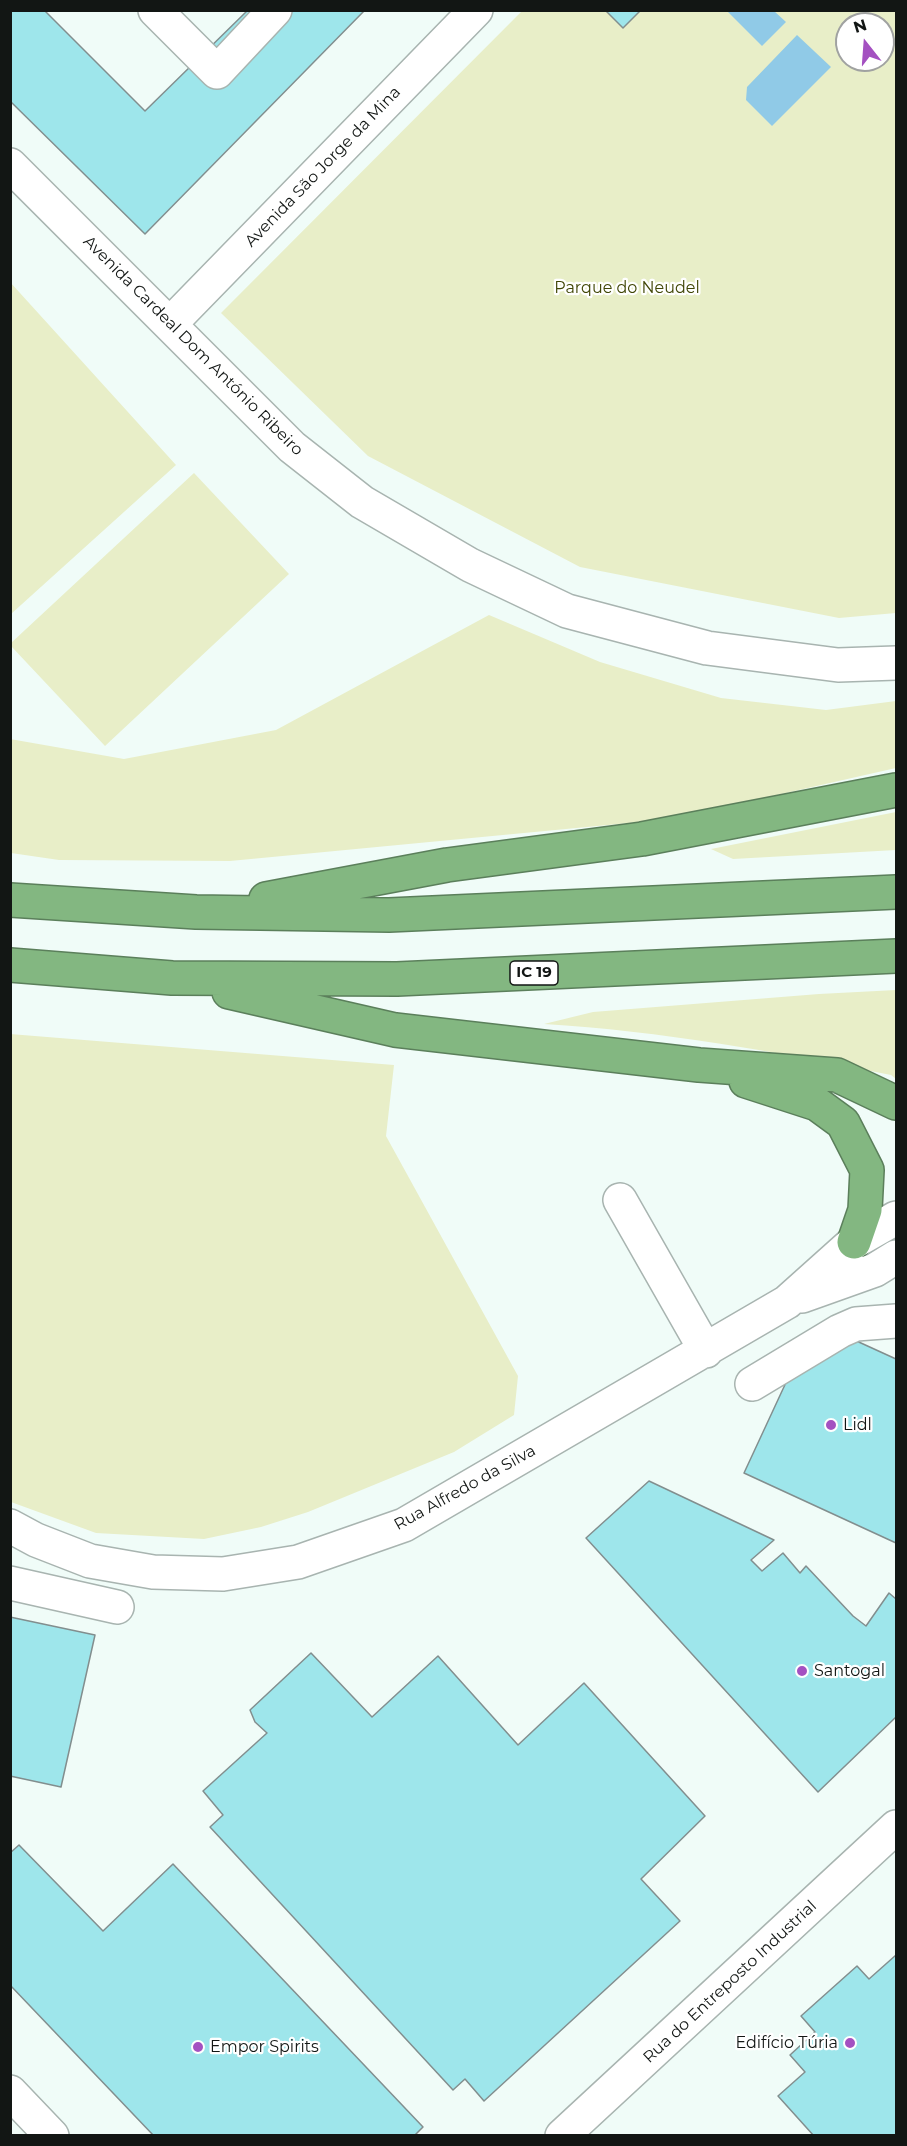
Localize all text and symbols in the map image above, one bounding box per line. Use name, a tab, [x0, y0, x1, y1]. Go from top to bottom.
north arrow	[835, 12, 895, 72]
text: N	[851, 15, 869, 37]
street label: Avenida São Jorge da Mina	[241, 83, 405, 251]
street label: Avenida Cardeal Dom António Ribeiro	[79, 232, 307, 460]
park label: Parque do Neudel	[554, 278, 700, 298]
road number: IC 19	[510, 961, 558, 985]
place label: Lidl	[843, 1415, 872, 1435]
marker: Lidl	[824, 1418, 838, 1432]
street label: Rua Alfredo da Silva	[391, 1441, 539, 1535]
place label: Santogal	[814, 1661, 885, 1681]
marker: Santogal	[795, 1664, 809, 1678]
street label: Rua do Entreposto Industrial	[639, 1897, 821, 2067]
place label: Edifício Túria	[735, 2033, 838, 2053]
marker: Edifício Túria	[843, 2036, 857, 2050]
place label: Empor Spirits	[210, 2037, 319, 2057]
marker: Empor Spirits	[191, 2040, 205, 2054]

